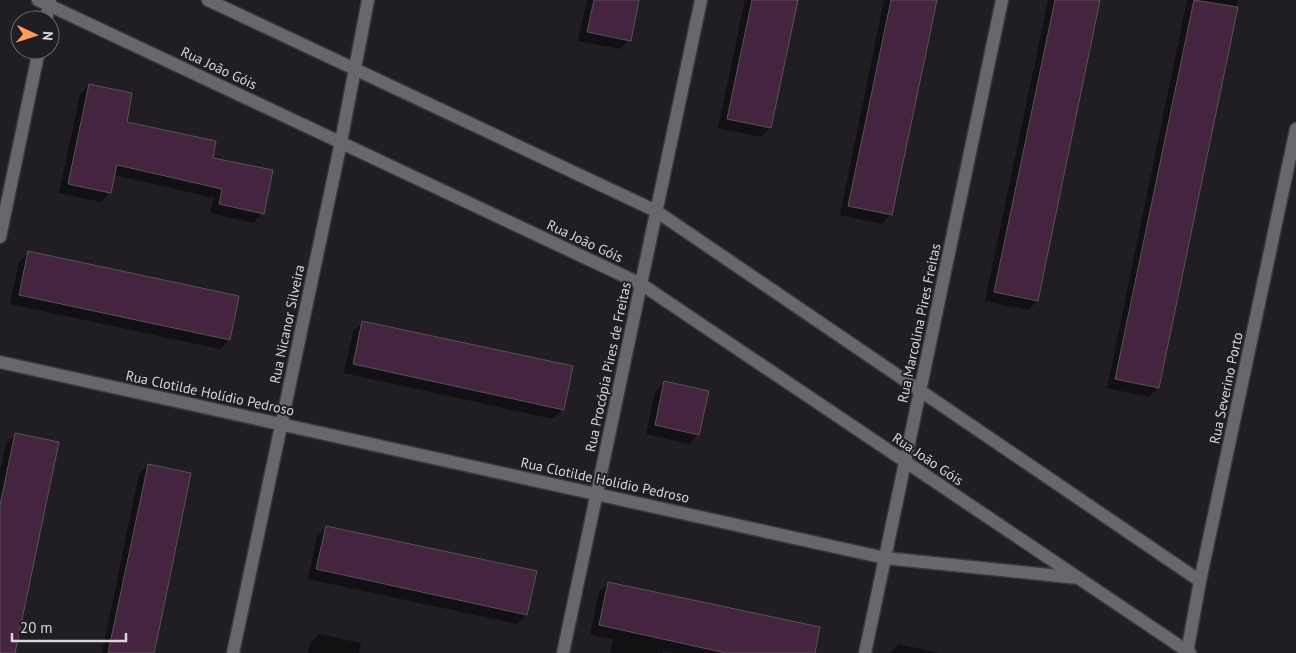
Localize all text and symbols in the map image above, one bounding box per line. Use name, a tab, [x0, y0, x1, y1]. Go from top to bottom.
north arrow	[10, 10, 60, 60]
text: N	[39, 31, 57, 41]
street label: Rua João Góis	[178, 43, 260, 94]
street label: Rua João Góis	[544, 216, 626, 267]
street label: Rua Marcolina Pires Freitas	[893, 242, 945, 404]
street label: Rua Nicanor Silveira	[266, 263, 308, 385]
street label: Rua Procópia Pires de Freitas	[581, 280, 635, 454]
street label: Rua Severino Porto	[1205, 330, 1247, 446]
street label: Rua Clotilde Holídio Pedroso	[124, 366, 296, 420]
street label: Rua João Góis	[889, 429, 967, 489]
street label: Rua Clotilde Holídio Pedroso	[519, 453, 691, 507]
scale bar	[12, 610, 126, 642]
text: 20 m	[20, 618, 53, 637]

